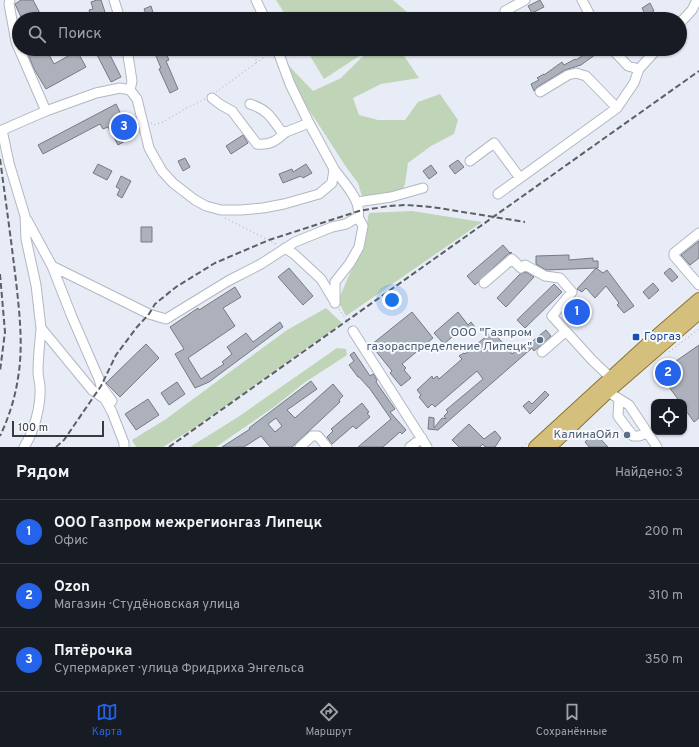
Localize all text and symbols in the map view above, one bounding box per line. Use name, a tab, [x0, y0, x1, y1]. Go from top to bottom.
search box	[12, 12, 687, 56]
icon: search	[26, 23, 48, 45]
text: Поиск	[58, 25, 102, 44]
pin: 3	[111, 112, 137, 142]
your location	[382, 290, 402, 310]
pin: 1	[564, 297, 590, 327]
place label: ООО "Газпром газораспределение Липецк"	[366, 325, 532, 355]
place label: Горгаз	[644, 329, 681, 345]
marker: Горгаз	[631, 332, 641, 342]
marker: ООО "Газпром газораспределение Липецк"	[535, 335, 545, 345]
pin: 2	[655, 358, 681, 388]
map controls	[651, 399, 687, 435]
button: locate	[651, 399, 687, 435]
scale bar	[12, 419, 104, 438]
text: 100 m	[18, 421, 48, 435]
place label: КалинаОйл	[553, 427, 619, 443]
marker: КалинаОйл	[622, 430, 632, 440]
text: Рядом	[16, 462, 69, 484]
text: Найдено: 3	[615, 465, 683, 481]
text: ООО Газпром межрегионгаз Липецк	[54, 514, 322, 533]
text: 1	[26, 524, 32, 540]
text: 200 m	[644, 524, 683, 540]
text: Офис	[54, 533, 88, 549]
text: Ozon	[54, 578, 90, 597]
text: 2	[25, 588, 33, 604]
text: 310 m	[648, 588, 683, 604]
text: Магазин · Студёновская улица	[54, 597, 240, 613]
text: Пятёрочка	[54, 642, 132, 661]
text: 3	[25, 652, 33, 668]
text: 350 m	[645, 652, 683, 668]
text: Супермаркет · улица Фридриха Энгельса	[54, 661, 304, 677]
tab: Карта	[92, 701, 122, 739]
tab: Маршрут	[305, 701, 352, 739]
tab: Сохранённые	[536, 701, 607, 739]

